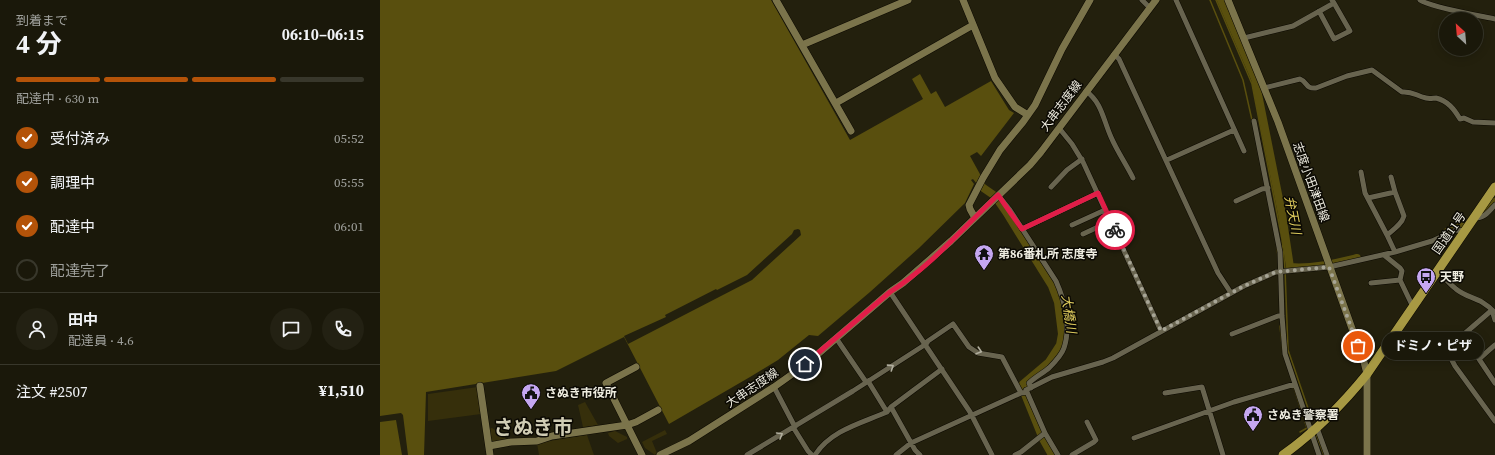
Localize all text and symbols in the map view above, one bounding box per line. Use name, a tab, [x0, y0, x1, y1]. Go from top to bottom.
text: 到着まで	[16, 12, 68, 29]
north arrow	[1439, 12, 1483, 56]
map controls	[1439, 12, 1483, 56]
text: 06:10–06:15	[282, 24, 364, 45]
text: 4 分	[16, 26, 62, 62]
street label: 大串志度線	[1037, 77, 1085, 135]
text: 配達中 · 630 m	[16, 90, 99, 107]
icon: check	[16, 127, 38, 149]
text: 受付済み	[50, 128, 110, 149]
text: 05:52	[334, 130, 364, 147]
street label: 志度小田津田線	[1289, 140, 1333, 224]
icon: check	[16, 171, 38, 193]
text: 調理中	[50, 172, 95, 193]
text: 05:55	[334, 174, 364, 191]
water label: 弁天川	[1281, 194, 1305, 238]
street label: 国道11号	[1429, 209, 1469, 257]
courier	[1095, 210, 1135, 250]
icon: check	[16, 215, 38, 237]
text: 配達中	[50, 216, 95, 237]
text: 06:01	[334, 218, 364, 235]
icon: bike	[1104, 219, 1126, 241]
temple icon: 第86番札所 志度寺	[973, 243, 995, 271]
place label: 第86番札所 志度寺	[998, 246, 1098, 262]
text: 配達完了	[50, 260, 110, 281]
bus stop icon: 天野	[1415, 266, 1437, 294]
place label: 天野	[1440, 269, 1464, 285]
water label: 大橋川	[1058, 293, 1080, 336]
button: person	[16, 308, 58, 350]
button: chat	[270, 308, 312, 350]
button: phone	[322, 308, 364, 350]
text: 田中	[68, 309, 98, 330]
pin	[1341, 329, 1375, 363]
text: 配達員 · 4.6	[68, 332, 134, 349]
callout: ドミノ・ピザ	[1382, 332, 1484, 360]
icon: bag	[1347, 335, 1369, 357]
text: ドミノ・ピザ	[1394, 337, 1472, 354]
one-way arrow	[975, 346, 982, 355]
pin	[788, 347, 822, 381]
icon: home	[794, 353, 816, 375]
one-way arrow	[887, 364, 894, 372]
street label: 大串志度線	[723, 365, 781, 411]
text: ¥1,510	[319, 380, 364, 401]
text: 注文 #2507	[16, 381, 87, 402]
public building icon: さぬき市役所	[520, 382, 542, 410]
place label: さぬき市役所	[545, 385, 617, 401]
public building icon: さぬき警察署	[1242, 404, 1264, 432]
place label: さぬき警察署	[1267, 407, 1339, 423]
district label: さぬき市	[493, 413, 573, 441]
one-way arrow	[776, 432, 783, 439]

